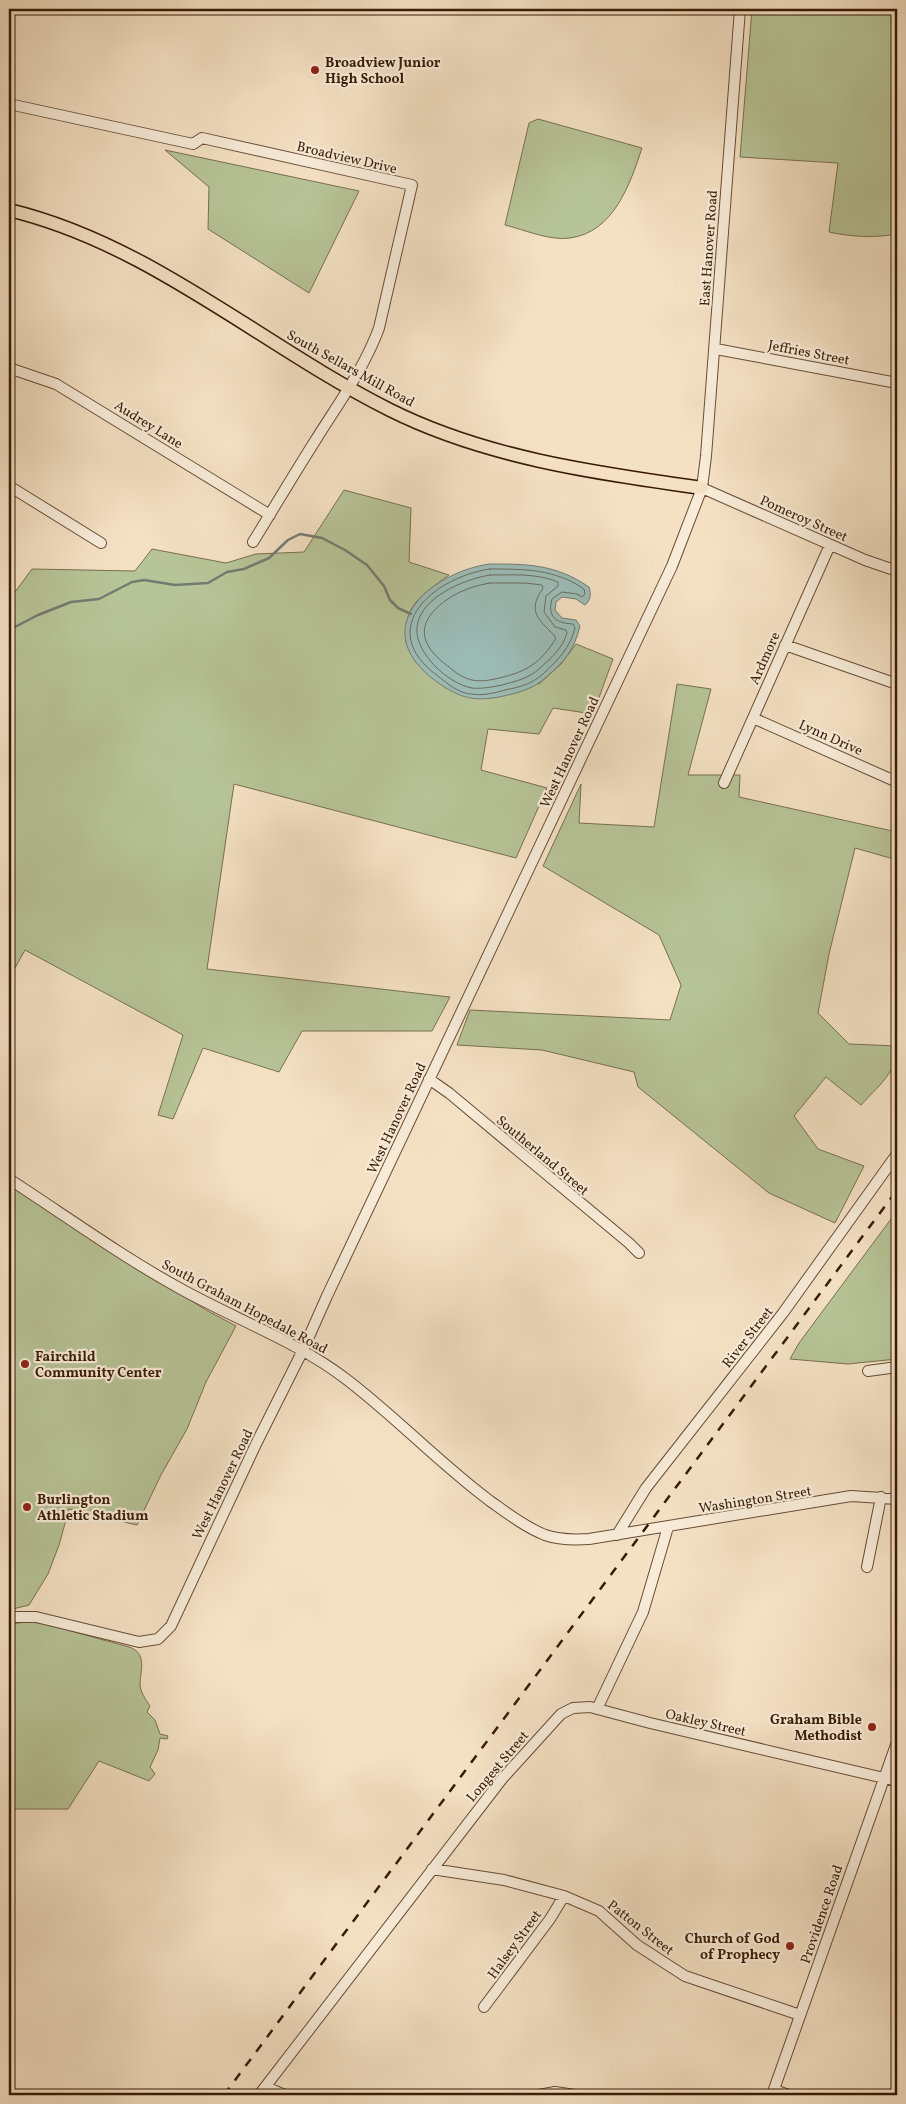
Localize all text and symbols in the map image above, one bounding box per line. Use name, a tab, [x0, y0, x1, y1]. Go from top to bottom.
place label: Broadview Junior High School	[325, 54, 441, 89]
marker: Broadview Junior High School	[309, 64, 321, 76]
street label: Broadview Drive	[295, 138, 399, 179]
street label: East Hanover Road	[696, 189, 723, 307]
street label: South Sellars Mill Road	[283, 326, 418, 412]
street label: Jeffries Street	[766, 336, 851, 371]
street label: Audrey Lane	[110, 397, 186, 454]
street label: Pomeroy Street	[757, 492, 850, 547]
street label: Ardmore	[745, 629, 786, 688]
street label: West Hanover Road	[536, 694, 604, 811]
street label: Lynn Drive	[795, 716, 866, 761]
street label: West Hanover Road	[363, 1060, 431, 1177]
street label: Southerland Street	[492, 1112, 593, 1201]
street label: South Graham Hopedale Road	[158, 1255, 331, 1359]
street label: River Street	[718, 1303, 778, 1373]
place label: Fairchild Community Center	[35, 1348, 162, 1383]
marker: Fairchild Community Center	[19, 1358, 31, 1370]
street label: West Hanover Road	[188, 1426, 258, 1543]
street label: Washington Street	[697, 1482, 813, 1519]
place label: Burlington Athletic Stadium	[37, 1491, 149, 1526]
marker: Burlington Athletic Stadium	[21, 1501, 33, 1513]
street label: Oakley Street	[663, 1705, 748, 1742]
place label: Graham Bible Methodist	[770, 1711, 862, 1746]
marker: Graham Bible Methodist	[866, 1721, 878, 1733]
street label: Longest Street	[463, 1727, 534, 1807]
street label: Providence Road	[797, 1863, 848, 1966]
street label: Patton Street	[603, 1896, 677, 1960]
street label: Halsey Street	[484, 1907, 547, 1983]
place label: Church of God of Prophecy	[685, 1930, 780, 1965]
marker: Church of God of Prophecy	[784, 1940, 796, 1952]

